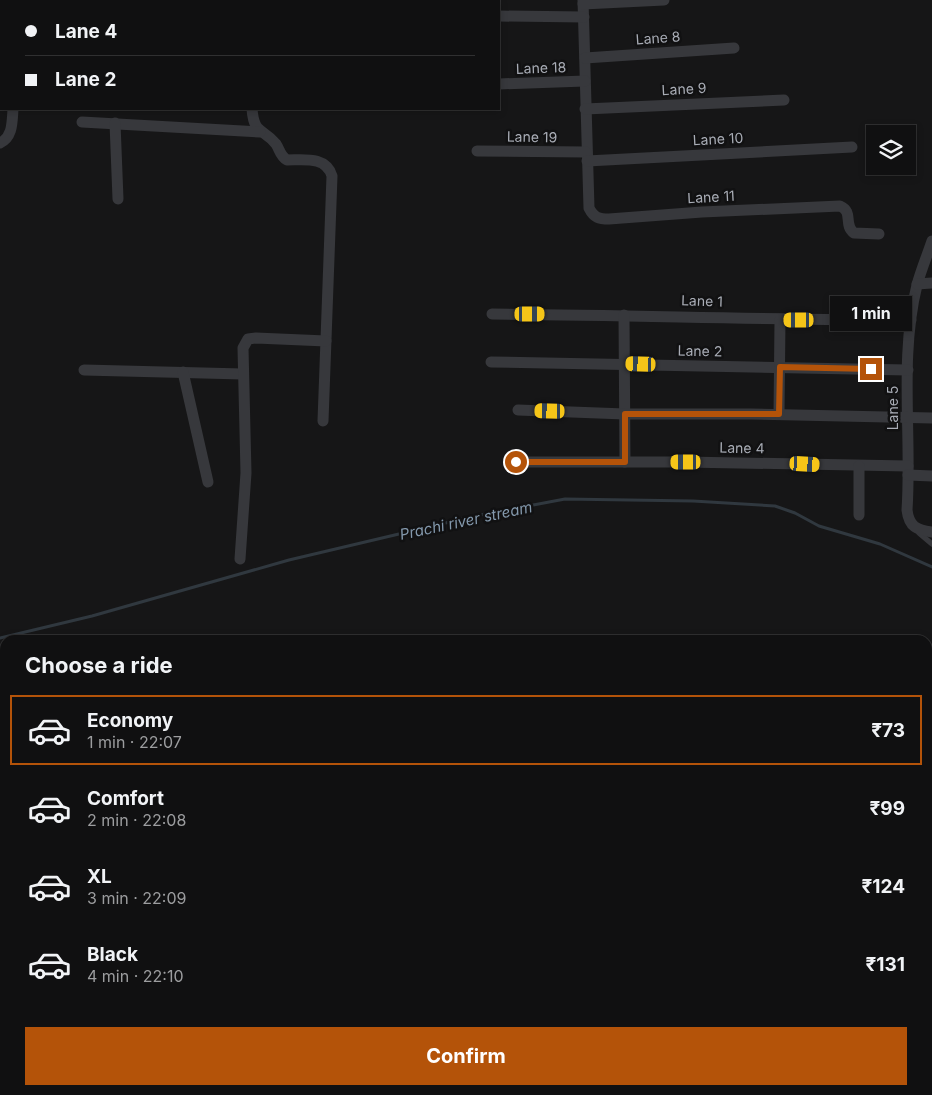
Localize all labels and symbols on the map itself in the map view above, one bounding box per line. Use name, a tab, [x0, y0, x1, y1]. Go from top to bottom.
street label: Lane 8	[635, 27, 681, 48]
street label: Lane 18	[515, 58, 567, 77]
street label: Lane 9	[661, 79, 707, 98]
street label: Lane 19	[507, 128, 557, 145]
street label: Lane 10	[692, 129, 744, 148]
street label: Lane 11	[687, 187, 735, 206]
street label: Lane 1	[681, 291, 723, 310]
callout: 1 min	[830, 296, 912, 332]
car	[515, 307, 545, 322]
car	[784, 313, 814, 328]
street label: Lane 2	[678, 342, 722, 359]
car	[625, 356, 656, 372]
route end	[860, 358, 882, 380]
street label: Lane 5	[884, 386, 901, 430]
car	[534, 403, 565, 419]
street label: Lane 4	[719, 439, 765, 456]
route start	[505, 451, 527, 473]
car	[671, 455, 701, 470]
car	[789, 456, 820, 472]
water label: Prachi river stream	[398, 497, 534, 544]

